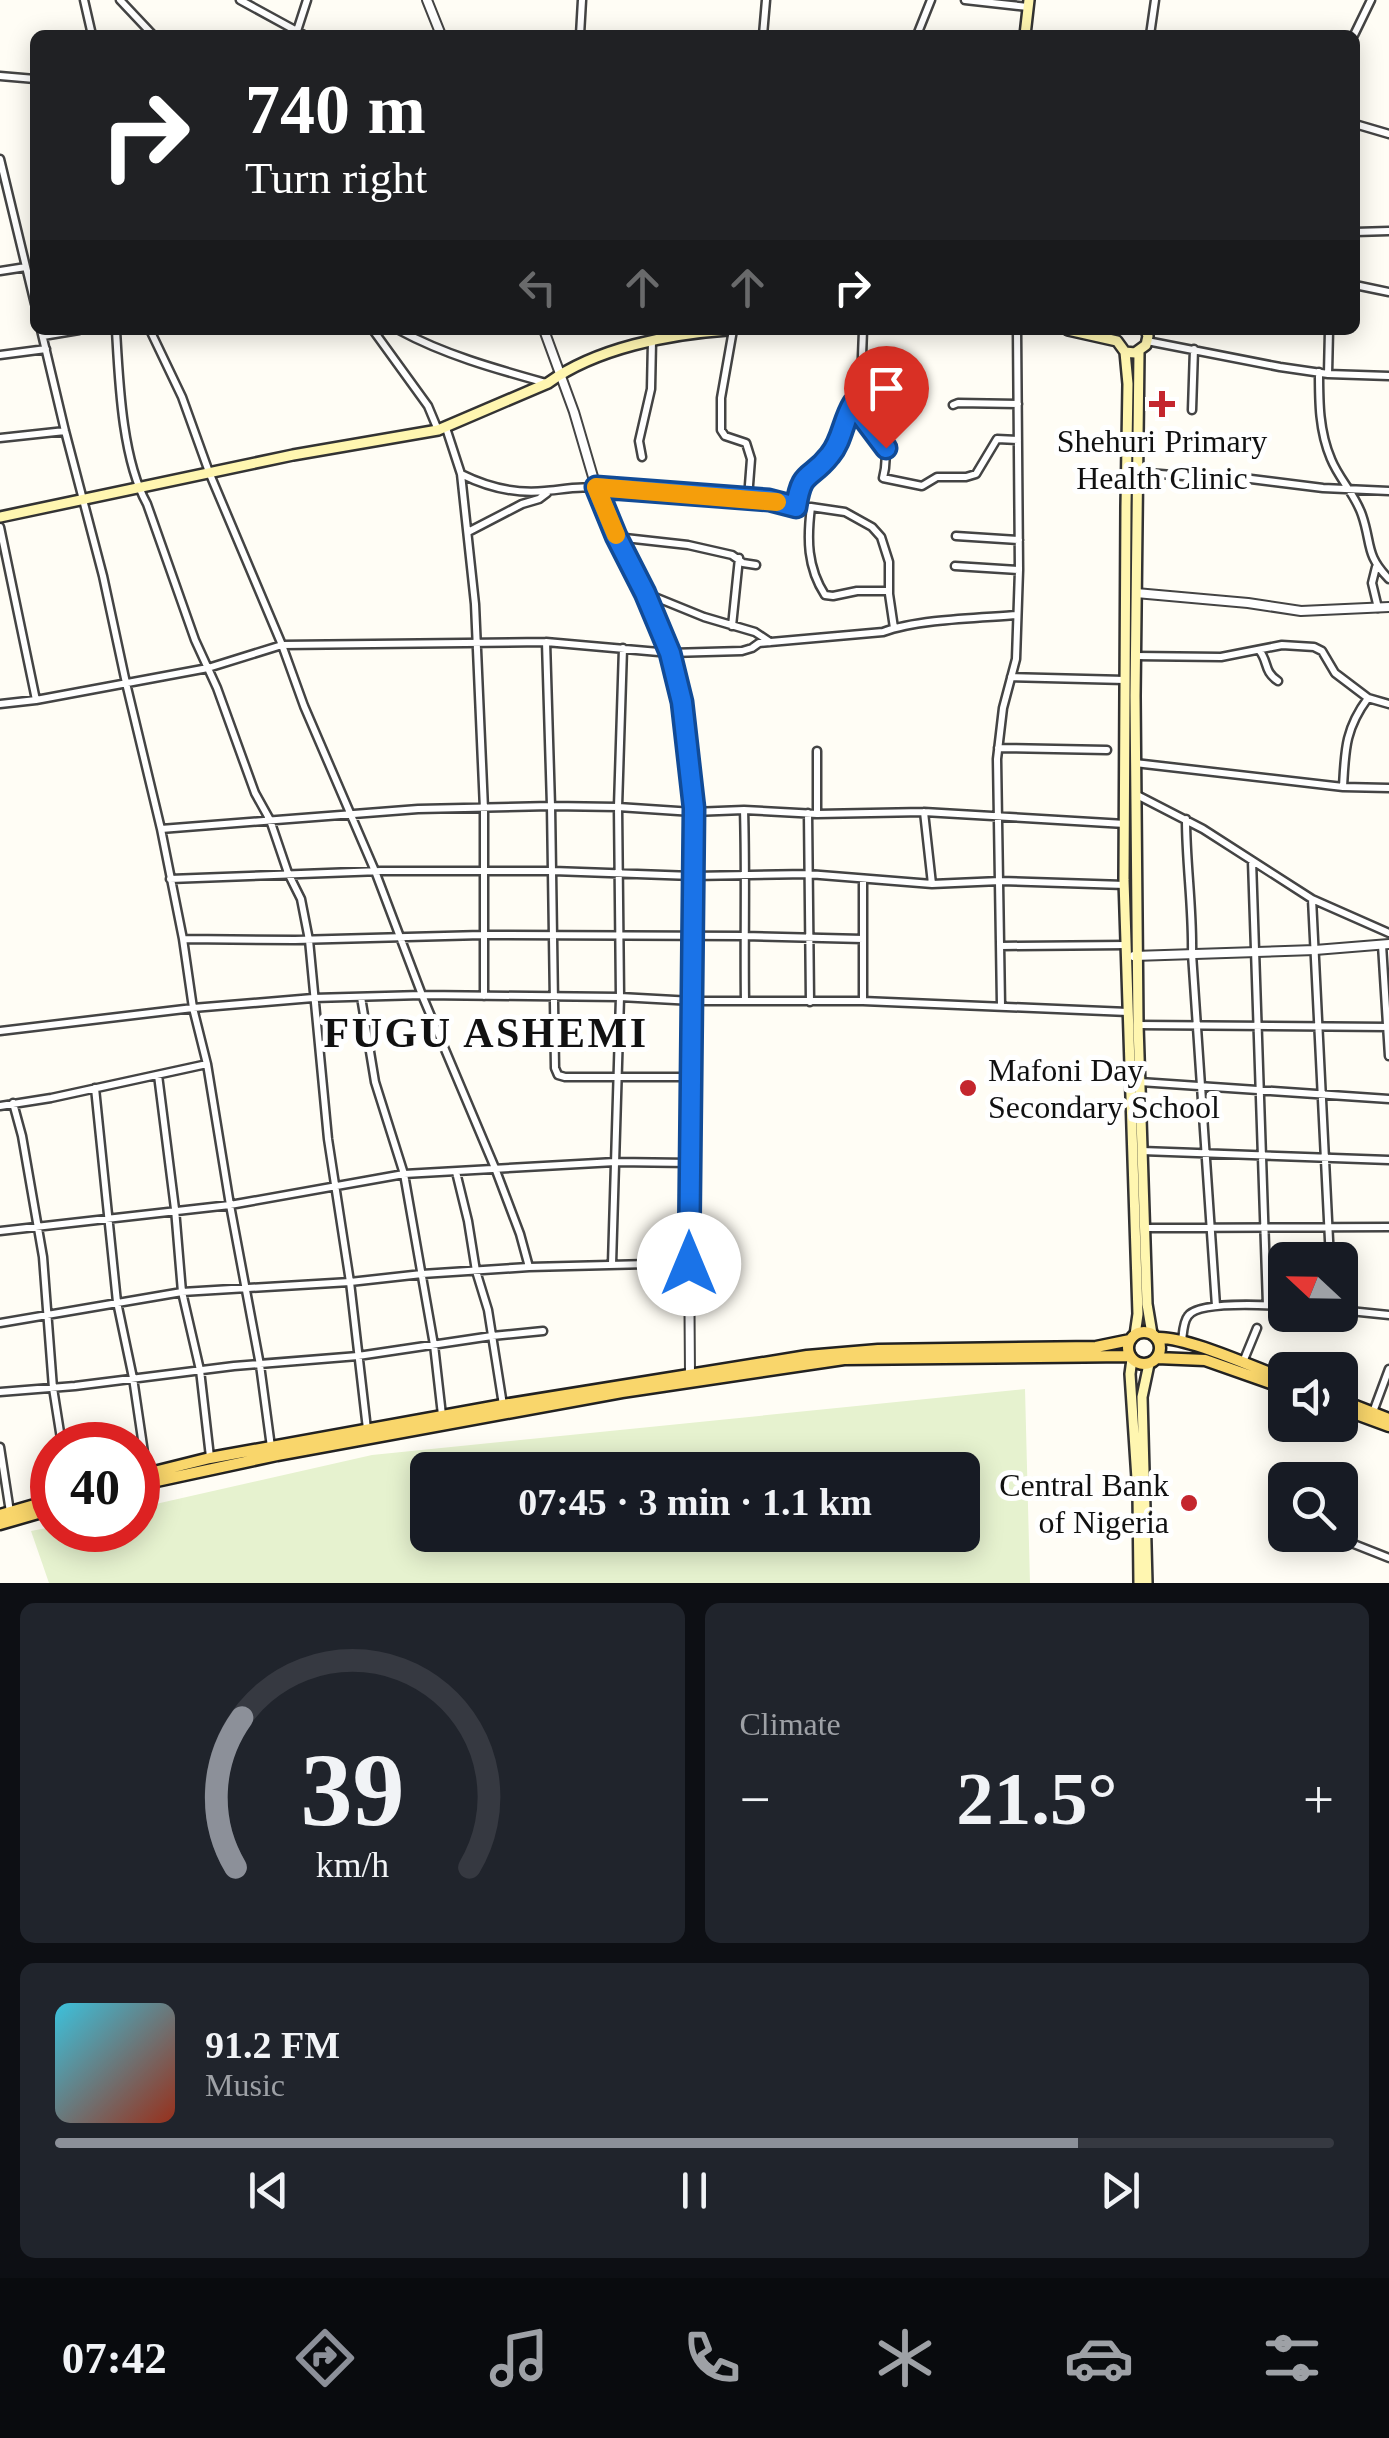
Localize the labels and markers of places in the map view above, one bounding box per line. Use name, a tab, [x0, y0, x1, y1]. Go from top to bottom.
pin	[844, 346, 929, 449]
marker: Shehuri Primary Health Clinic	[1149, 391, 1175, 417]
place label: Shehuri Primary Health Clinic	[1057, 423, 1267, 496]
place label: Mafoni Day Secondary School	[988, 1052, 1220, 1125]
marker: Mafoni Day Secondary School	[957, 1077, 979, 1099]
place label: Central Bank of Nigeria	[999, 1467, 1169, 1540]
marker: Central Bank of Nigeria	[1178, 1492, 1200, 1514]

